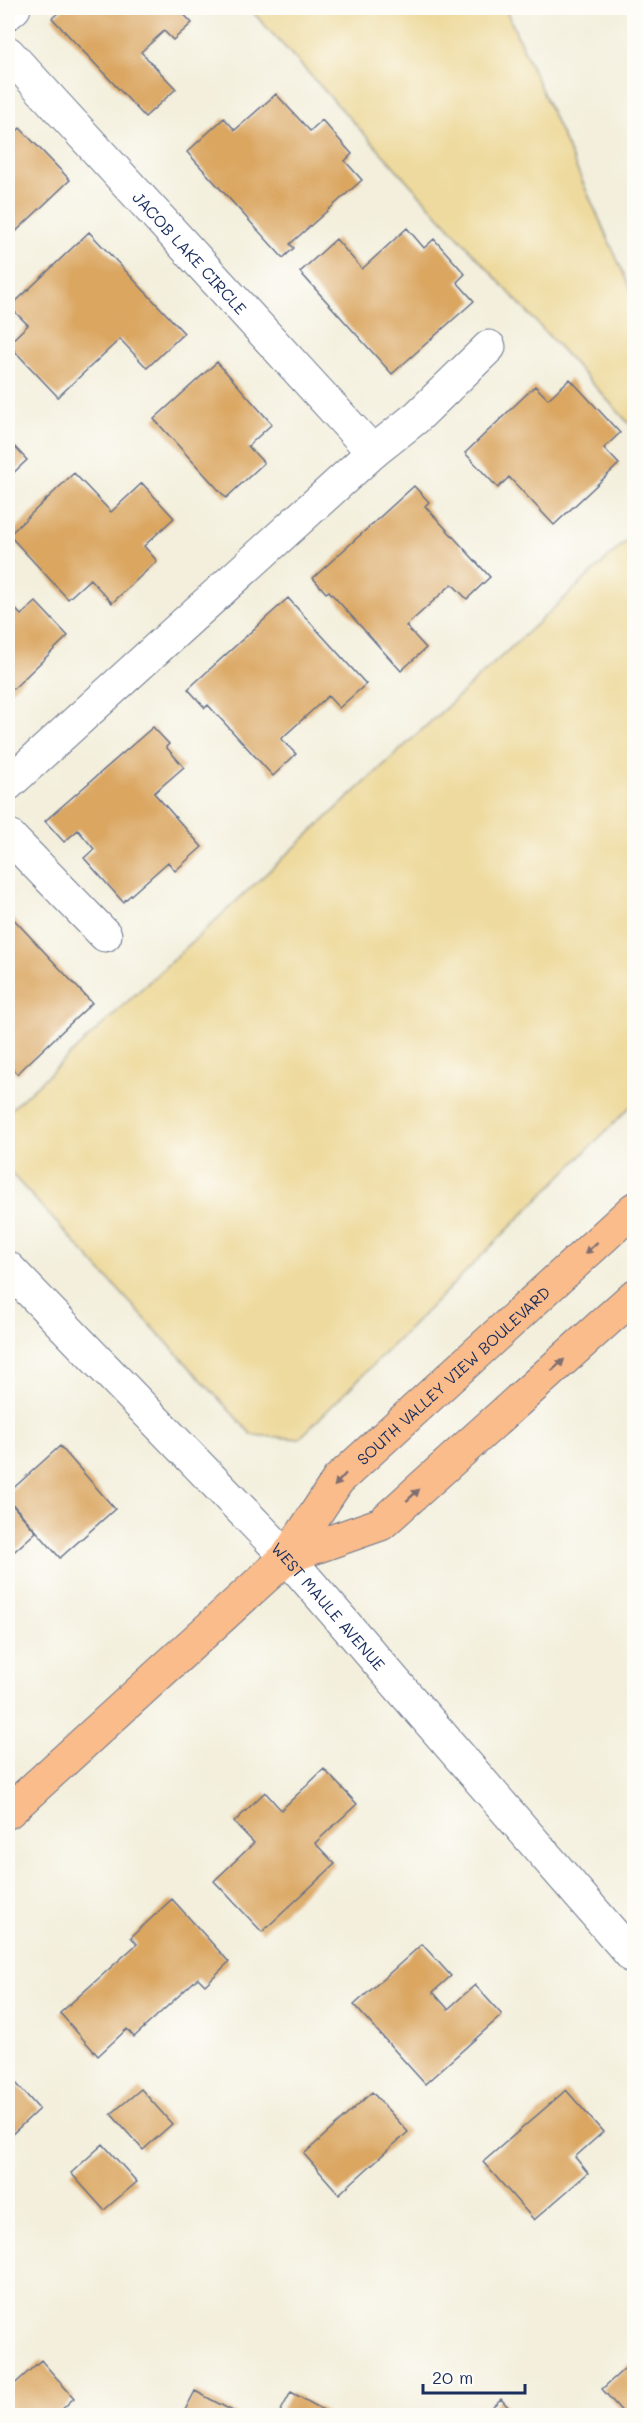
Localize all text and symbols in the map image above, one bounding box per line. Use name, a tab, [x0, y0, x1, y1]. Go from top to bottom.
street label: JACOB LAKE CIRCLE	[129, 186, 252, 318]
one-way arrow	[584, 1241, 599, 1255]
street label: SOUTH VALLEY VIEW BOULEVARD	[352, 1281, 554, 1469]
one-way arrow	[550, 1359, 565, 1372]
one-way arrow	[334, 1472, 347, 1487]
one-way arrow	[405, 1489, 420, 1502]
street label: WEST MAULE AVENUE	[267, 1537, 390, 1674]
scale bar	[423, 2357, 525, 2395]
text: 20 m	[432, 2365, 473, 2389]

